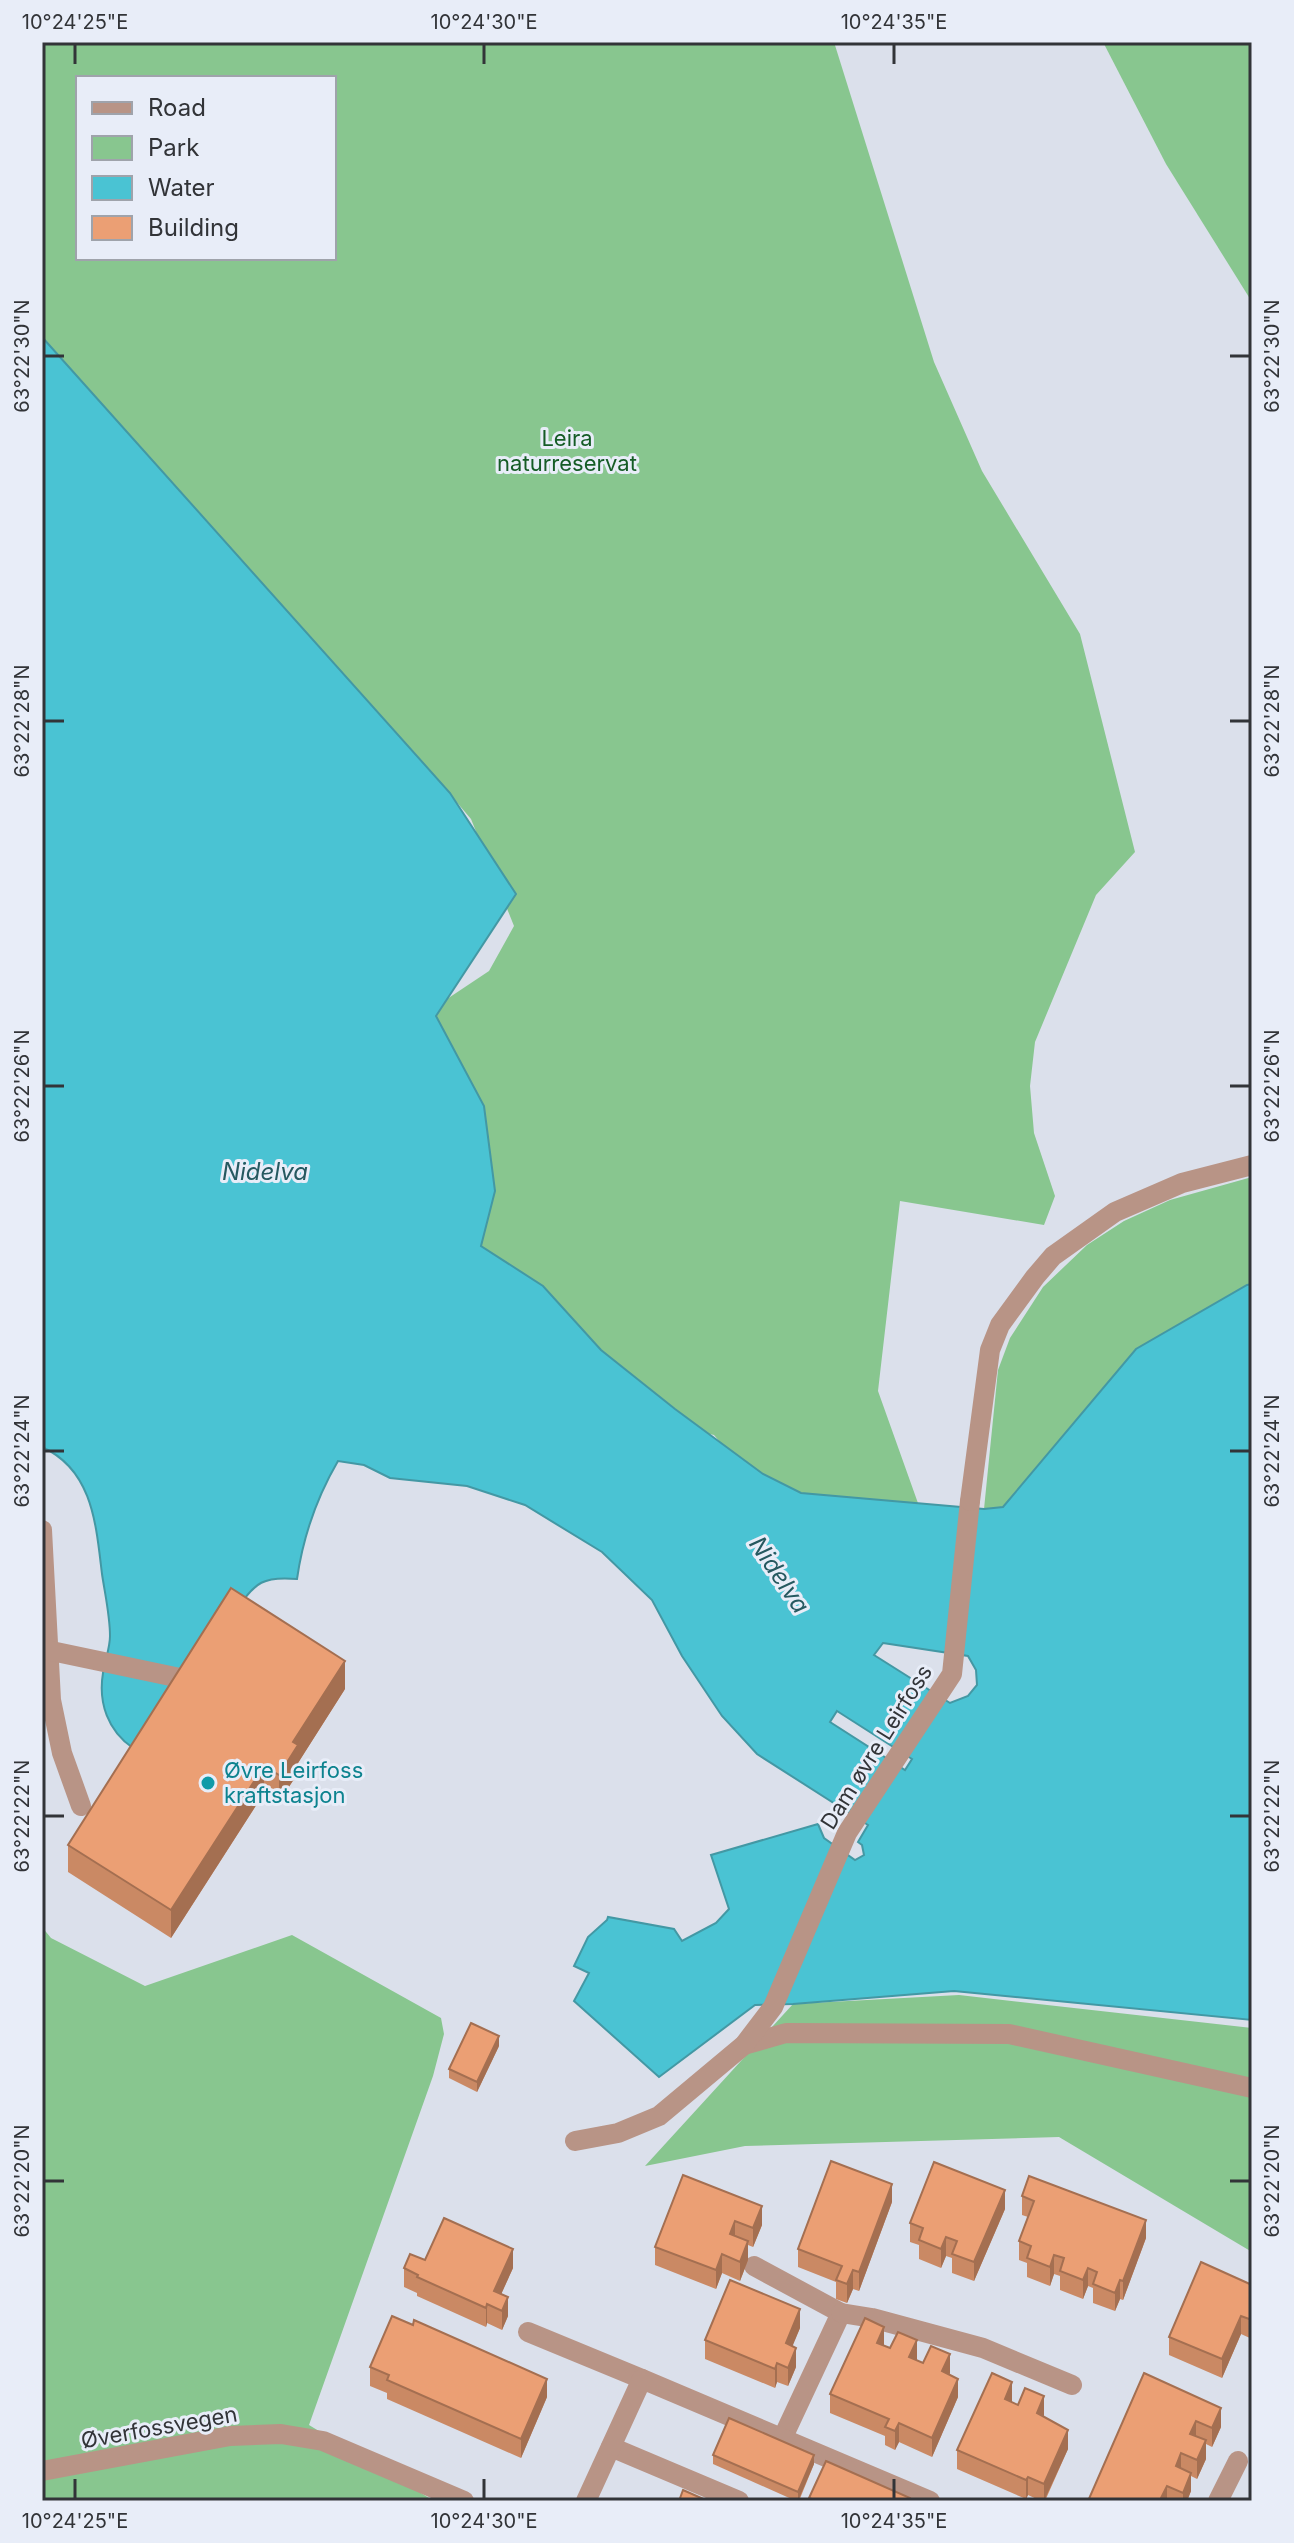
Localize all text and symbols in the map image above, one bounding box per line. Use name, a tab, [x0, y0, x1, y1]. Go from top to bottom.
text: 10°24'25"E	[22, 10, 128, 34]
text: 10°24'30"E	[431, 10, 537, 34]
text: 10°24'35"E	[841, 10, 947, 34]
legend	[76, 76, 336, 260]
text: Road	[148, 93, 206, 122]
text: Park	[148, 133, 199, 162]
text: Water	[148, 173, 215, 202]
text: Building	[148, 213, 239, 242]
text: 63°22'30"N	[10, 299, 34, 413]
text: 63°22'30"N	[1260, 299, 1284, 413]
park label: Leira naturreservat	[497, 425, 637, 476]
text: 63°22'28"N	[10, 665, 34, 777]
text: 63°22'28"N	[1260, 665, 1284, 777]
text: 63°22'26"N	[10, 1030, 34, 1142]
text: 63°22'26"N	[1260, 1030, 1284, 1142]
water label: Nidelva	[222, 1157, 308, 1186]
text: 63°22'24"N	[10, 1394, 34, 1508]
text: 63°22'24"N	[1260, 1394, 1284, 1508]
water label: Nidelva	[743, 1531, 816, 1619]
street label: Dam øvre Leirfoss	[815, 1660, 937, 1834]
place label: Øvre Leirfoss kraftstasjon	[224, 1757, 363, 1808]
text: 63°22'22"N	[10, 1760, 34, 1872]
text: 63°22'22"N	[1260, 1760, 1284, 1872]
marker: Øvre Leirfoss kraftstasjon	[199, 1774, 217, 1792]
text: 63°22'20"N	[10, 2124, 34, 2238]
text: 63°22'20"N	[1260, 2124, 1284, 2238]
street label: Øverfossvegen	[79, 2400, 239, 2454]
text: 10°24'25"E	[22, 2509, 128, 2533]
text: 10°24'30"E	[431, 2509, 537, 2533]
text: 10°24'35"E	[841, 2509, 947, 2533]

